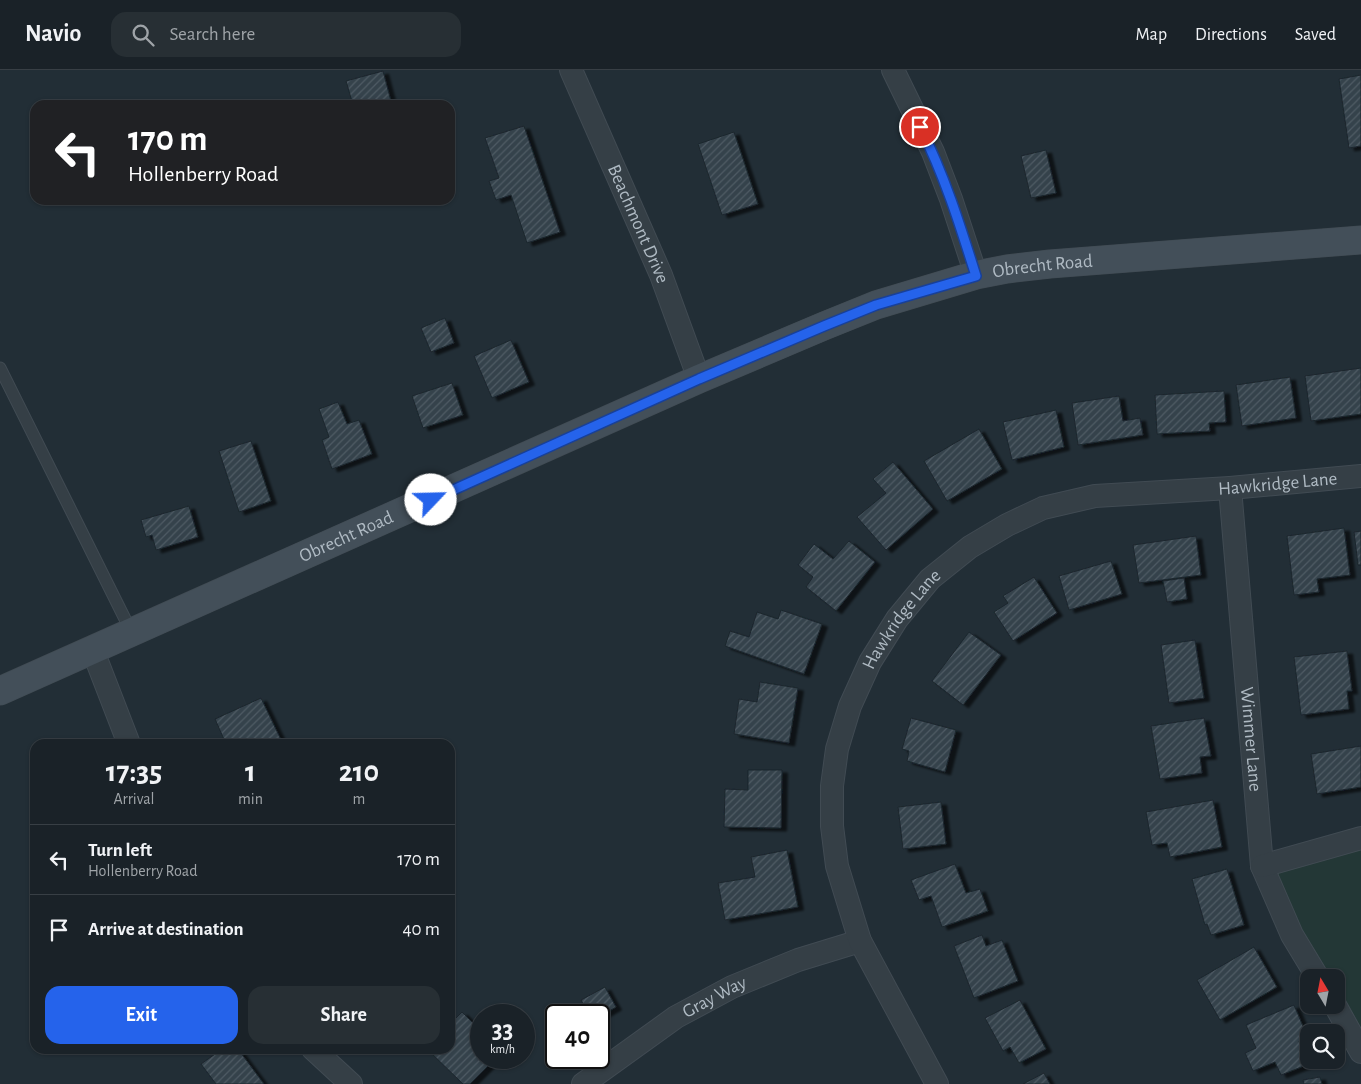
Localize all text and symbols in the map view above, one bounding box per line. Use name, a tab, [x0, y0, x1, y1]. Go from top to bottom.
search box	[111, 12, 461, 57]
icon: search	[129, 21, 157, 49]
text: Navio	[25, 22, 81, 46]
text: Search here	[169, 25, 255, 44]
text: Map	[1136, 26, 1167, 44]
text: Directions	[1195, 26, 1267, 44]
text: Saved	[1295, 26, 1336, 44]
pin	[899, 106, 941, 148]
icon: arrive	[906, 113, 934, 141]
icon: left	[45, 120, 110, 185]
text: 170 m	[128, 122, 208, 157]
street label: Beachmont Drive	[604, 162, 673, 286]
text: Hollenberry Road	[128, 163, 278, 185]
street label: Obrecht Road	[991, 251, 1094, 281]
street label: Hawkridge Lane	[1218, 469, 1338, 498]
position arrow	[404, 473, 456, 525]
street label: Obrecht Road	[296, 507, 396, 566]
street label: Hawkridge Lane	[859, 565, 944, 672]
street label: Wimmer Lane	[1237, 686, 1265, 792]
text: 17:35	[106, 757, 162, 787]
text: 1	[245, 757, 256, 787]
text: 210	[339, 757, 379, 787]
text: Arrival	[113, 791, 155, 807]
text: min	[238, 791, 263, 807]
text: m	[353, 791, 365, 807]
text: Turn left	[88, 841, 152, 860]
icon: left	[45, 846, 73, 874]
text: 170 m	[397, 850, 440, 869]
text: Hollenberry Road	[88, 863, 197, 879]
icon: arrive	[45, 916, 73, 944]
text: Arrive at destination	[88, 920, 244, 939]
text: 40 m	[402, 920, 440, 939]
north arrow	[1300, 969, 1345, 1014]
map controls	[1300, 969, 1345, 1069]
street label: Gray Way	[679, 973, 749, 1021]
button: Exit	[45, 986, 238, 1044]
button: Share	[248, 986, 440, 1044]
speed limit sign: 40	[545, 1004, 610, 1069]
text: 33	[492, 1018, 513, 1043]
button: search	[1300, 1024, 1345, 1069]
text: km/h	[490, 1043, 515, 1055]

